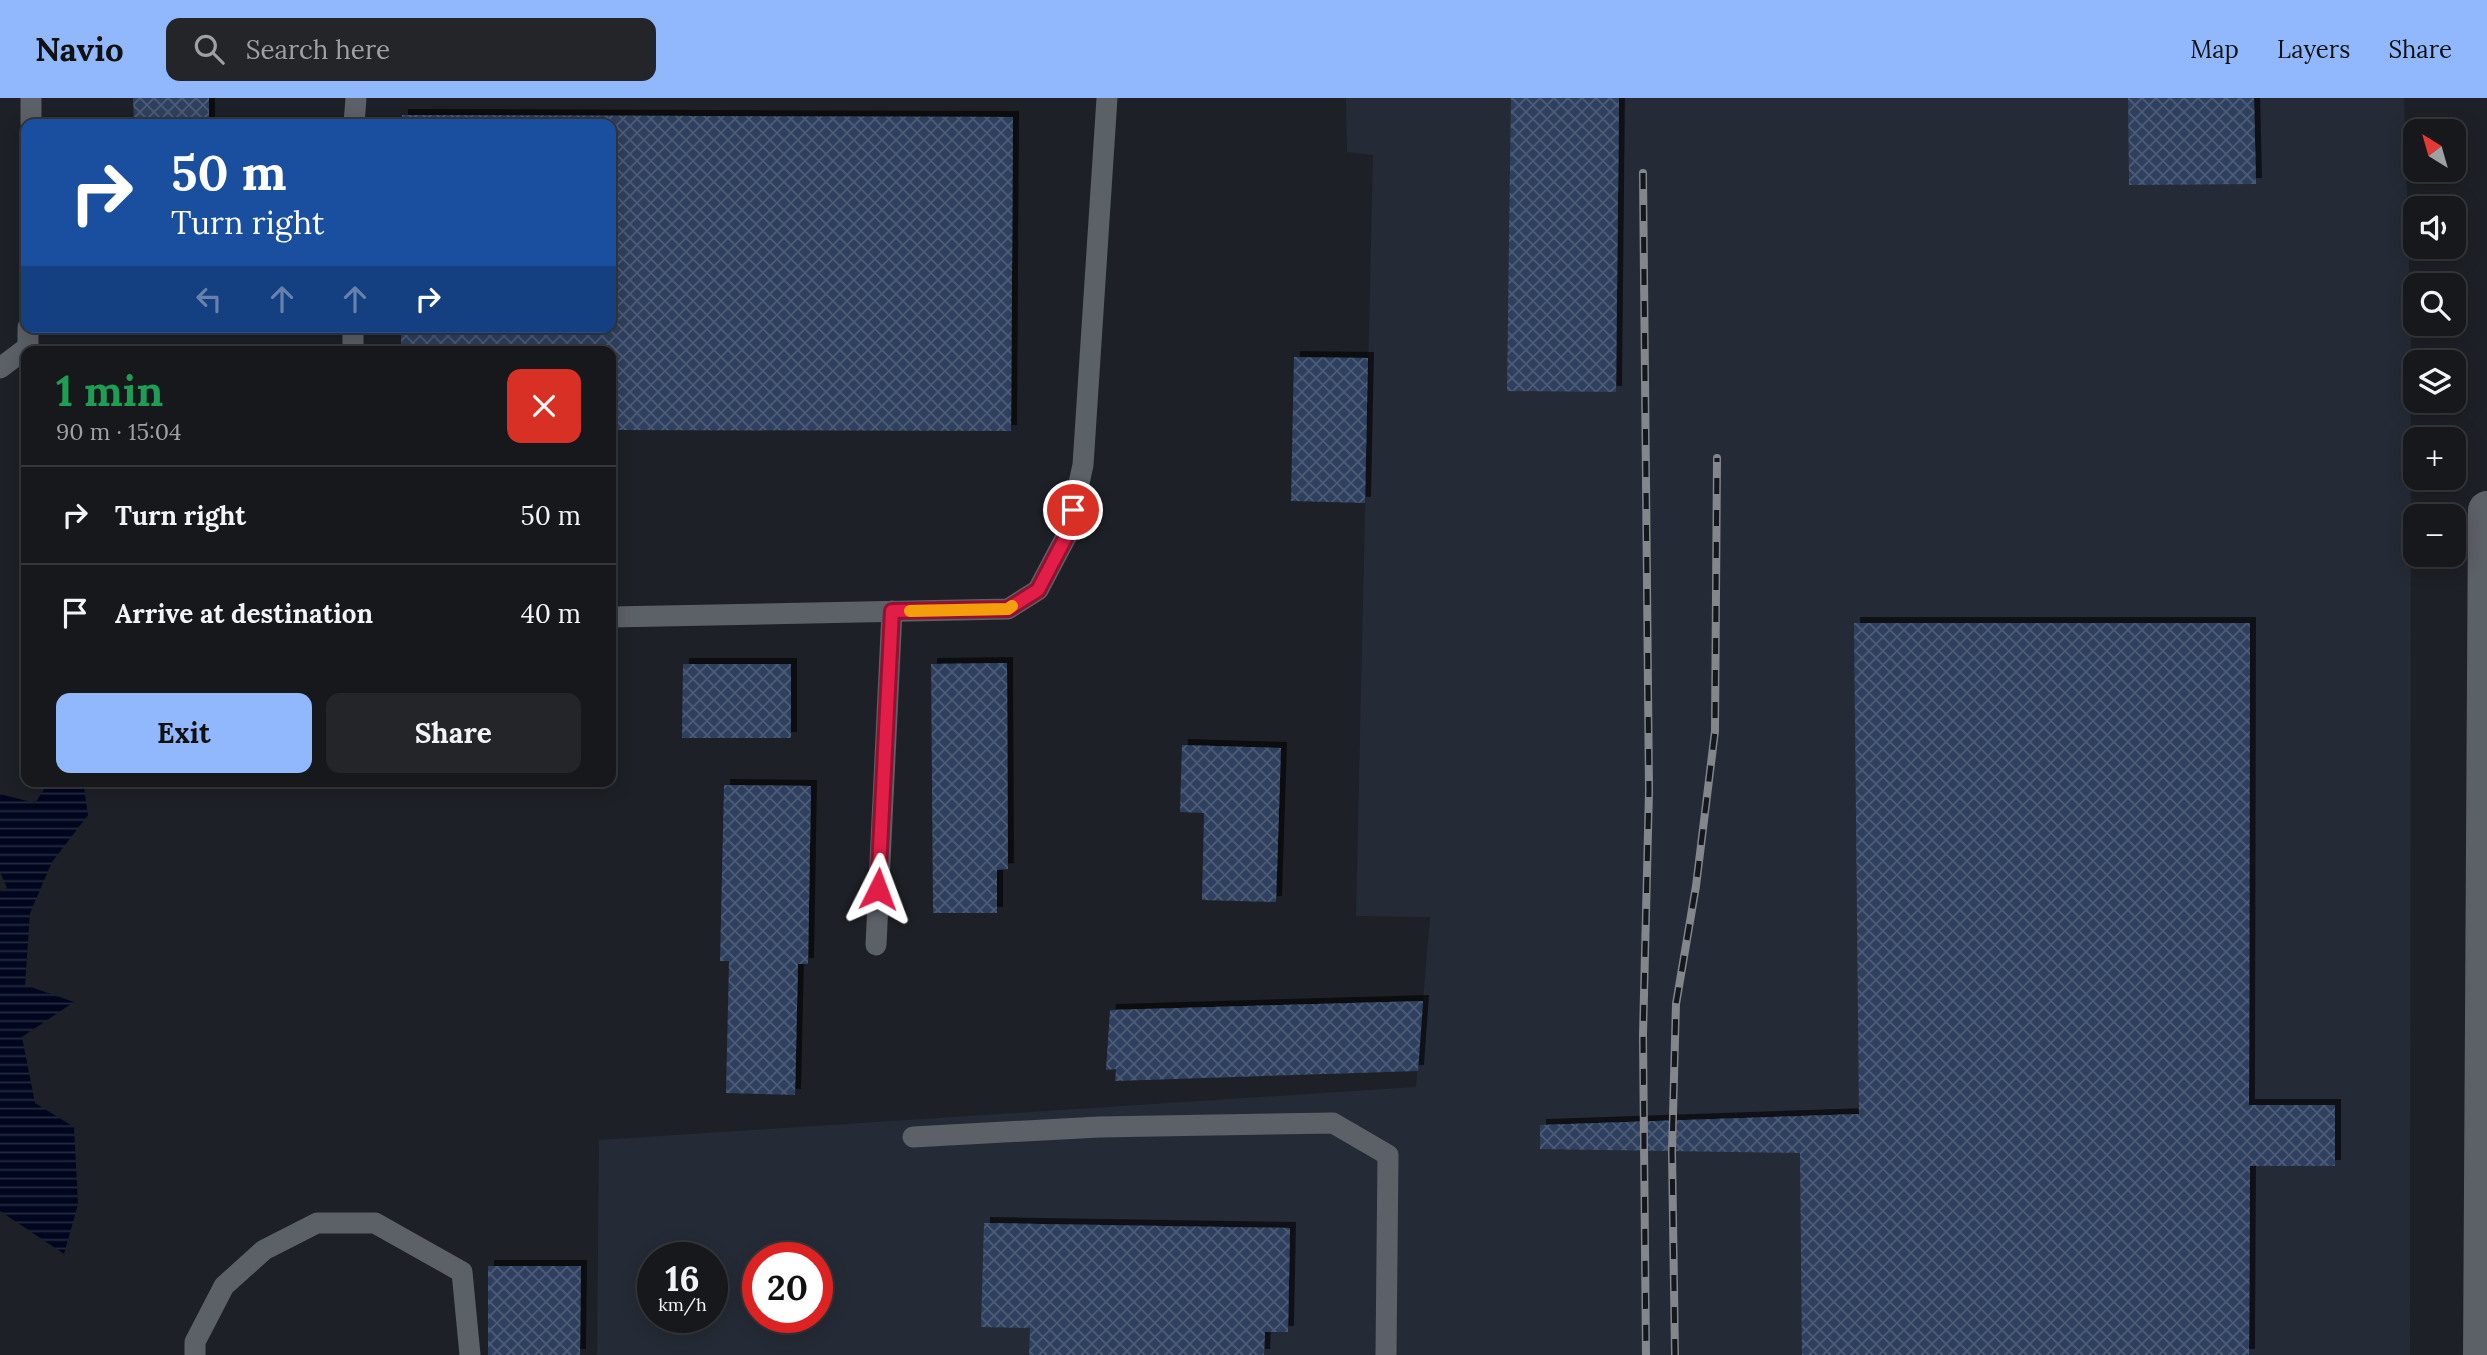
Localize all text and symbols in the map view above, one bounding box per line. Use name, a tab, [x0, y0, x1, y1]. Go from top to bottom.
search box	[166, 18, 656, 81]
text: Navio	[35, 28, 124, 70]
icon: search	[190, 30, 228, 68]
text: Search here	[246, 33, 390, 66]
text: Map	[2190, 34, 2239, 65]
text: Layers	[2277, 34, 2350, 65]
text: Share	[2388, 34, 2452, 65]
north arrow	[2403, 119, 2466, 182]
map controls	[2403, 119, 2466, 567]
text: 50 m	[171, 141, 287, 203]
icon: right	[56, 147, 147, 238]
button: sound	[2403, 196, 2466, 259]
text: Turn right	[171, 202, 324, 243]
button: search	[2403, 273, 2466, 336]
icon: left	[190, 280, 228, 318]
icon: ahead	[263, 280, 301, 318]
icon: ahead	[336, 280, 374, 318]
icon: right	[409, 280, 447, 318]
button: layers	[2403, 350, 2466, 413]
text: 1 min	[56, 364, 163, 418]
button: close	[507, 369, 581, 443]
text: 90 m · 15:04	[56, 417, 181, 446]
button: +	[2403, 427, 2466, 490]
pin	[1043, 480, 1103, 540]
icon: arrive	[1054, 491, 1092, 529]
icon: right	[56, 496, 94, 534]
text: Turn right	[115, 499, 246, 532]
text: 50 m	[521, 499, 581, 532]
button: −	[2403, 504, 2466, 567]
icon: arrive	[56, 594, 94, 632]
text: Arrive at destination	[115, 597, 373, 630]
text: 40 m	[521, 597, 581, 630]
button: Exit	[56, 693, 312, 773]
button: Share	[326, 693, 581, 773]
position arrow	[841, 852, 915, 926]
speed limit sign: 20	[742, 1242, 833, 1333]
text: 16	[665, 1256, 700, 1301]
text: km/h	[658, 1293, 707, 1316]

